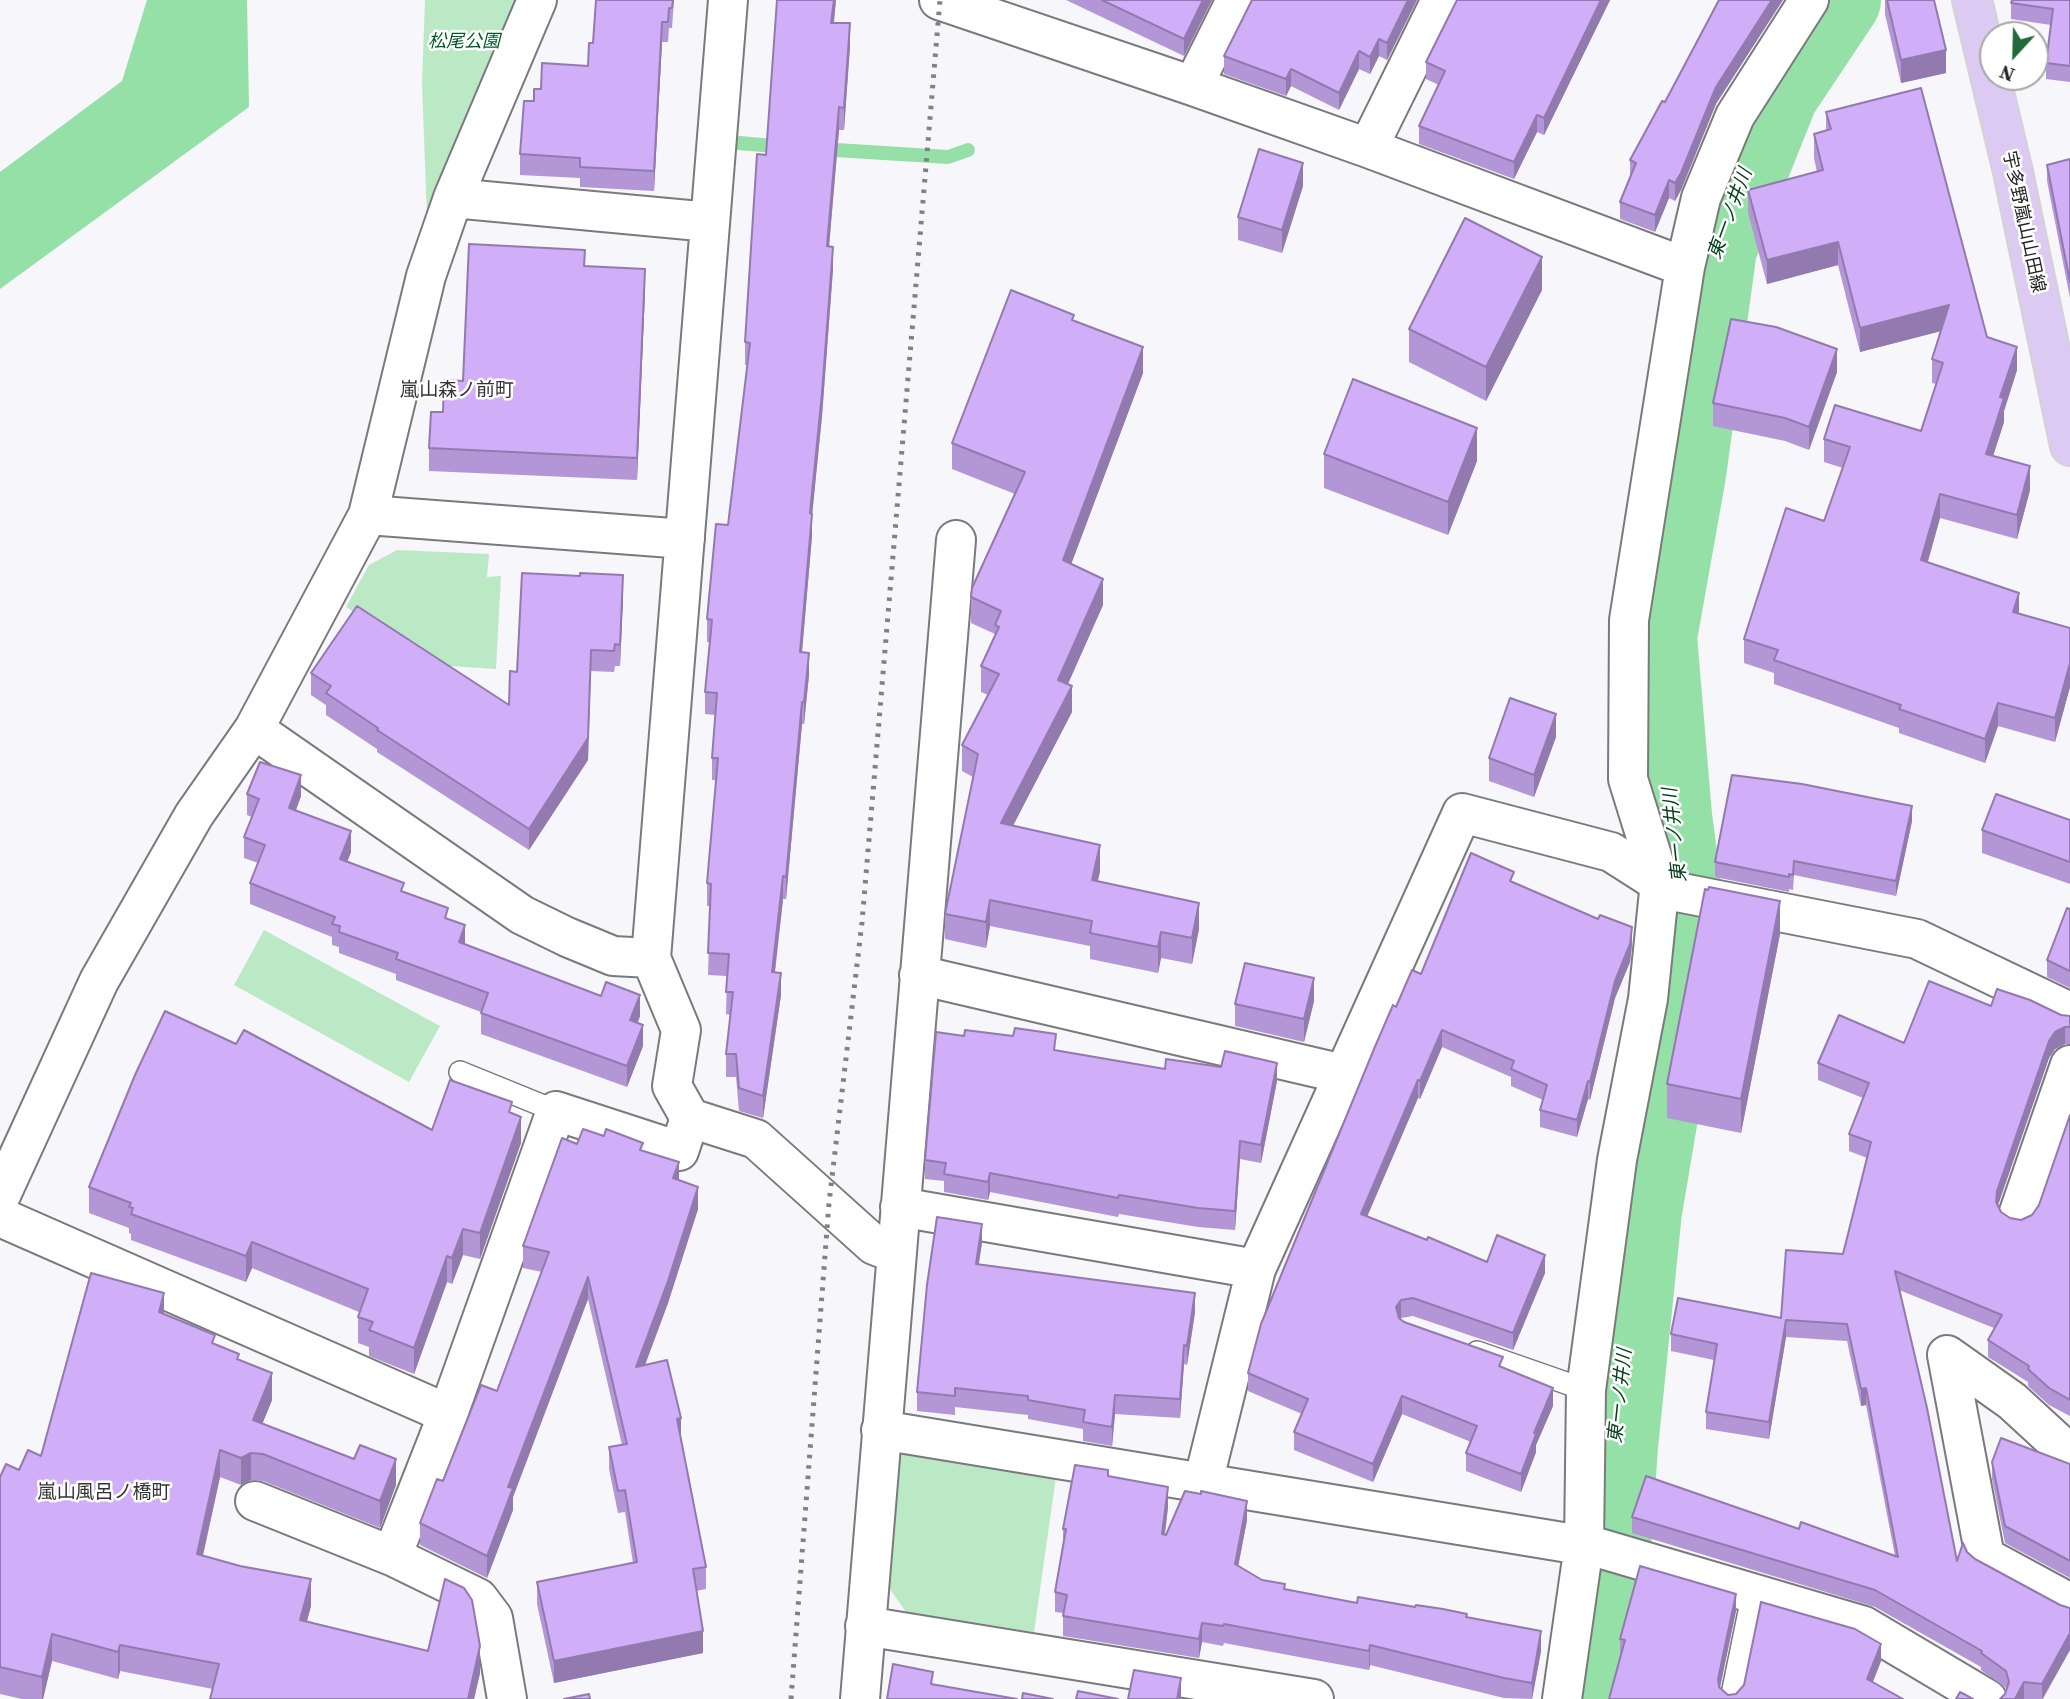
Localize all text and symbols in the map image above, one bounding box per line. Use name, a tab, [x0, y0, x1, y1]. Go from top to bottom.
north arrow	[1979, 21, 2049, 91]
park label: 松尾公園	[428, 31, 500, 53]
text: N	[1996, 59, 2018, 88]
street label: 宇多野嵐山山田線	[1997, 149, 2049, 295]
water label: 東一ノ井川	[1704, 165, 1758, 263]
district label: 嵐山森ノ前町	[400, 380, 514, 402]
water label: 東一ノ井川	[1660, 787, 1692, 883]
water label: 東一ノ井川	[1605, 1348, 1637, 1444]
district label: 嵐山風呂ノ橋町	[38, 1482, 170, 1504]

